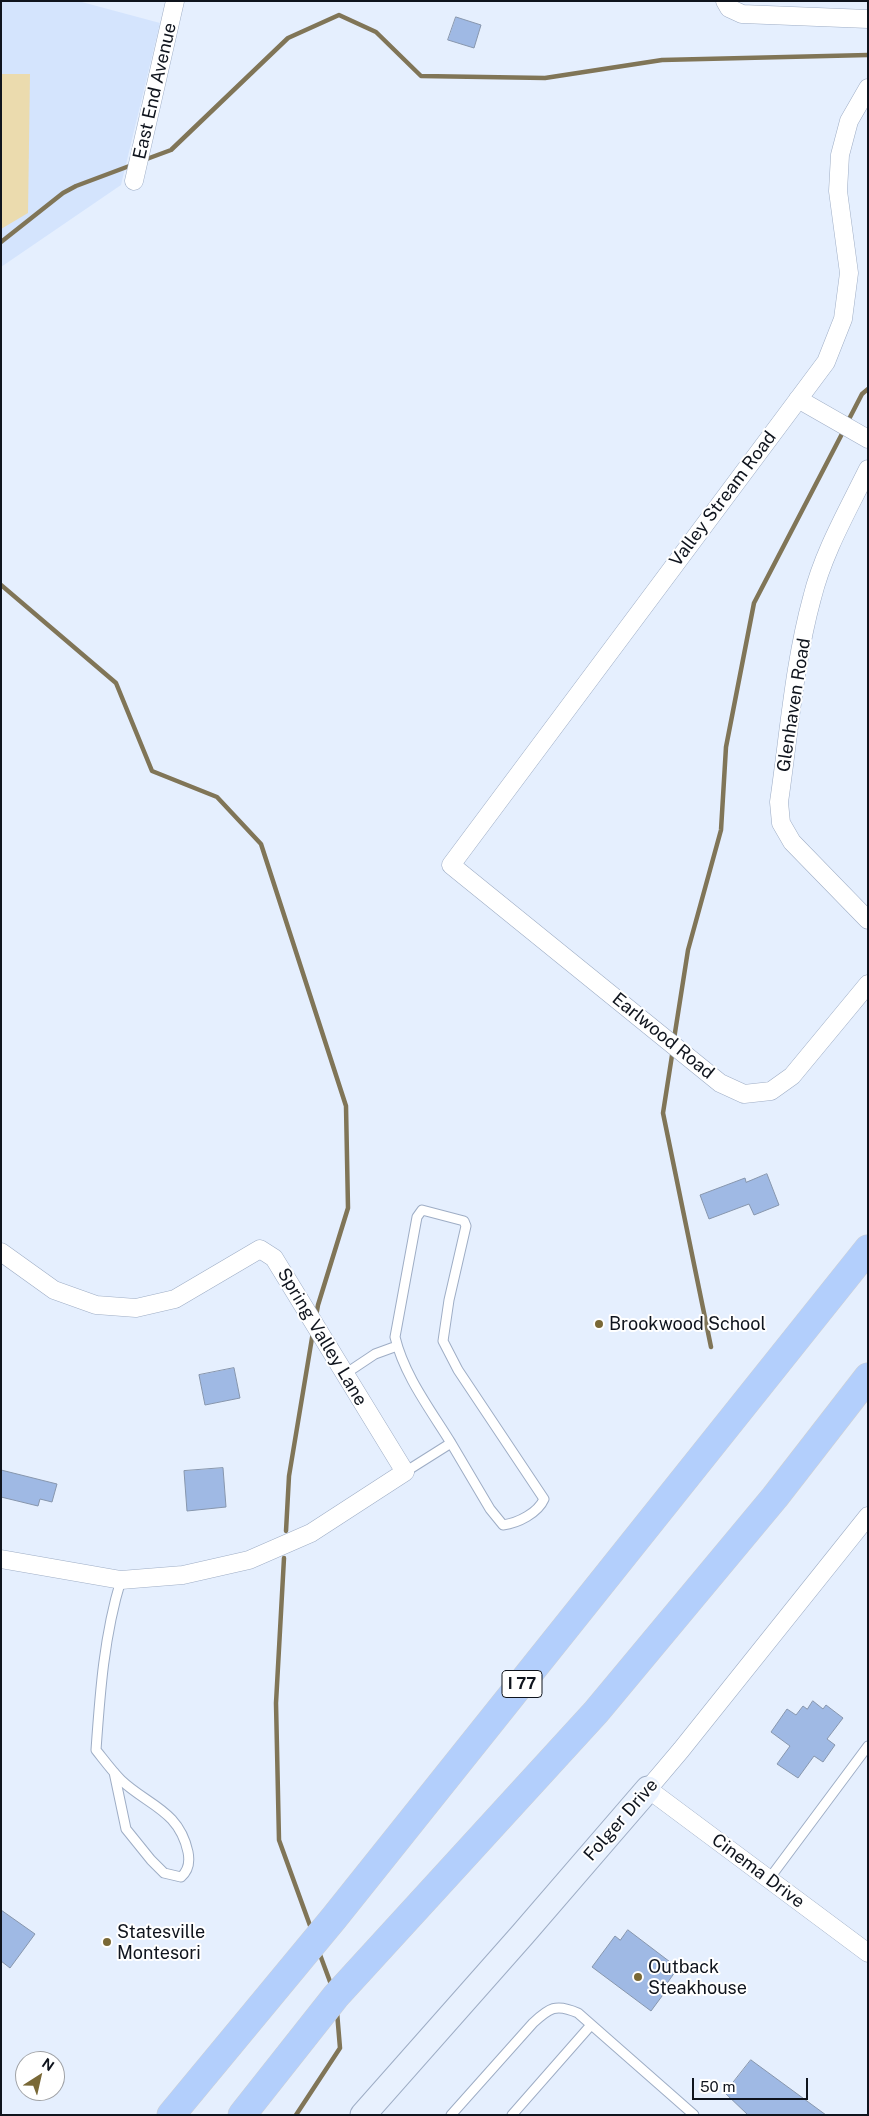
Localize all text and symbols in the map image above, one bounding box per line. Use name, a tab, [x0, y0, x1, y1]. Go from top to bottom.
street label: East End Avenue	[129, 21, 181, 161]
street label: Valley Stream Road	[665, 427, 781, 571]
street label: Glenhaven Road	[773, 637, 815, 773]
street label: Earlwood Road	[608, 988, 718, 1084]
street label: Spring Valley Lane	[272, 1264, 372, 1410]
place label: Brookwood School	[609, 1313, 766, 1335]
marker: Brookwood School	[593, 1318, 605, 1330]
road number: I 77	[502, 1670, 542, 1698]
street label: Folger Drive	[579, 1774, 663, 1866]
street label: Cinema Drive	[707, 1829, 809, 1913]
place label: Statesville Montesori	[117, 1921, 205, 1964]
marker: Statesville Montesori	[101, 1936, 113, 1948]
place label: Outback Steakhouse	[648, 1956, 747, 1998]
marker: Outback Steakhouse	[632, 1971, 644, 1983]
north arrow	[15, 2051, 65, 2101]
text: N	[39, 2055, 57, 2074]
scale bar	[694, 2068, 810, 2100]
text: 50 m	[700, 2078, 735, 2095]

